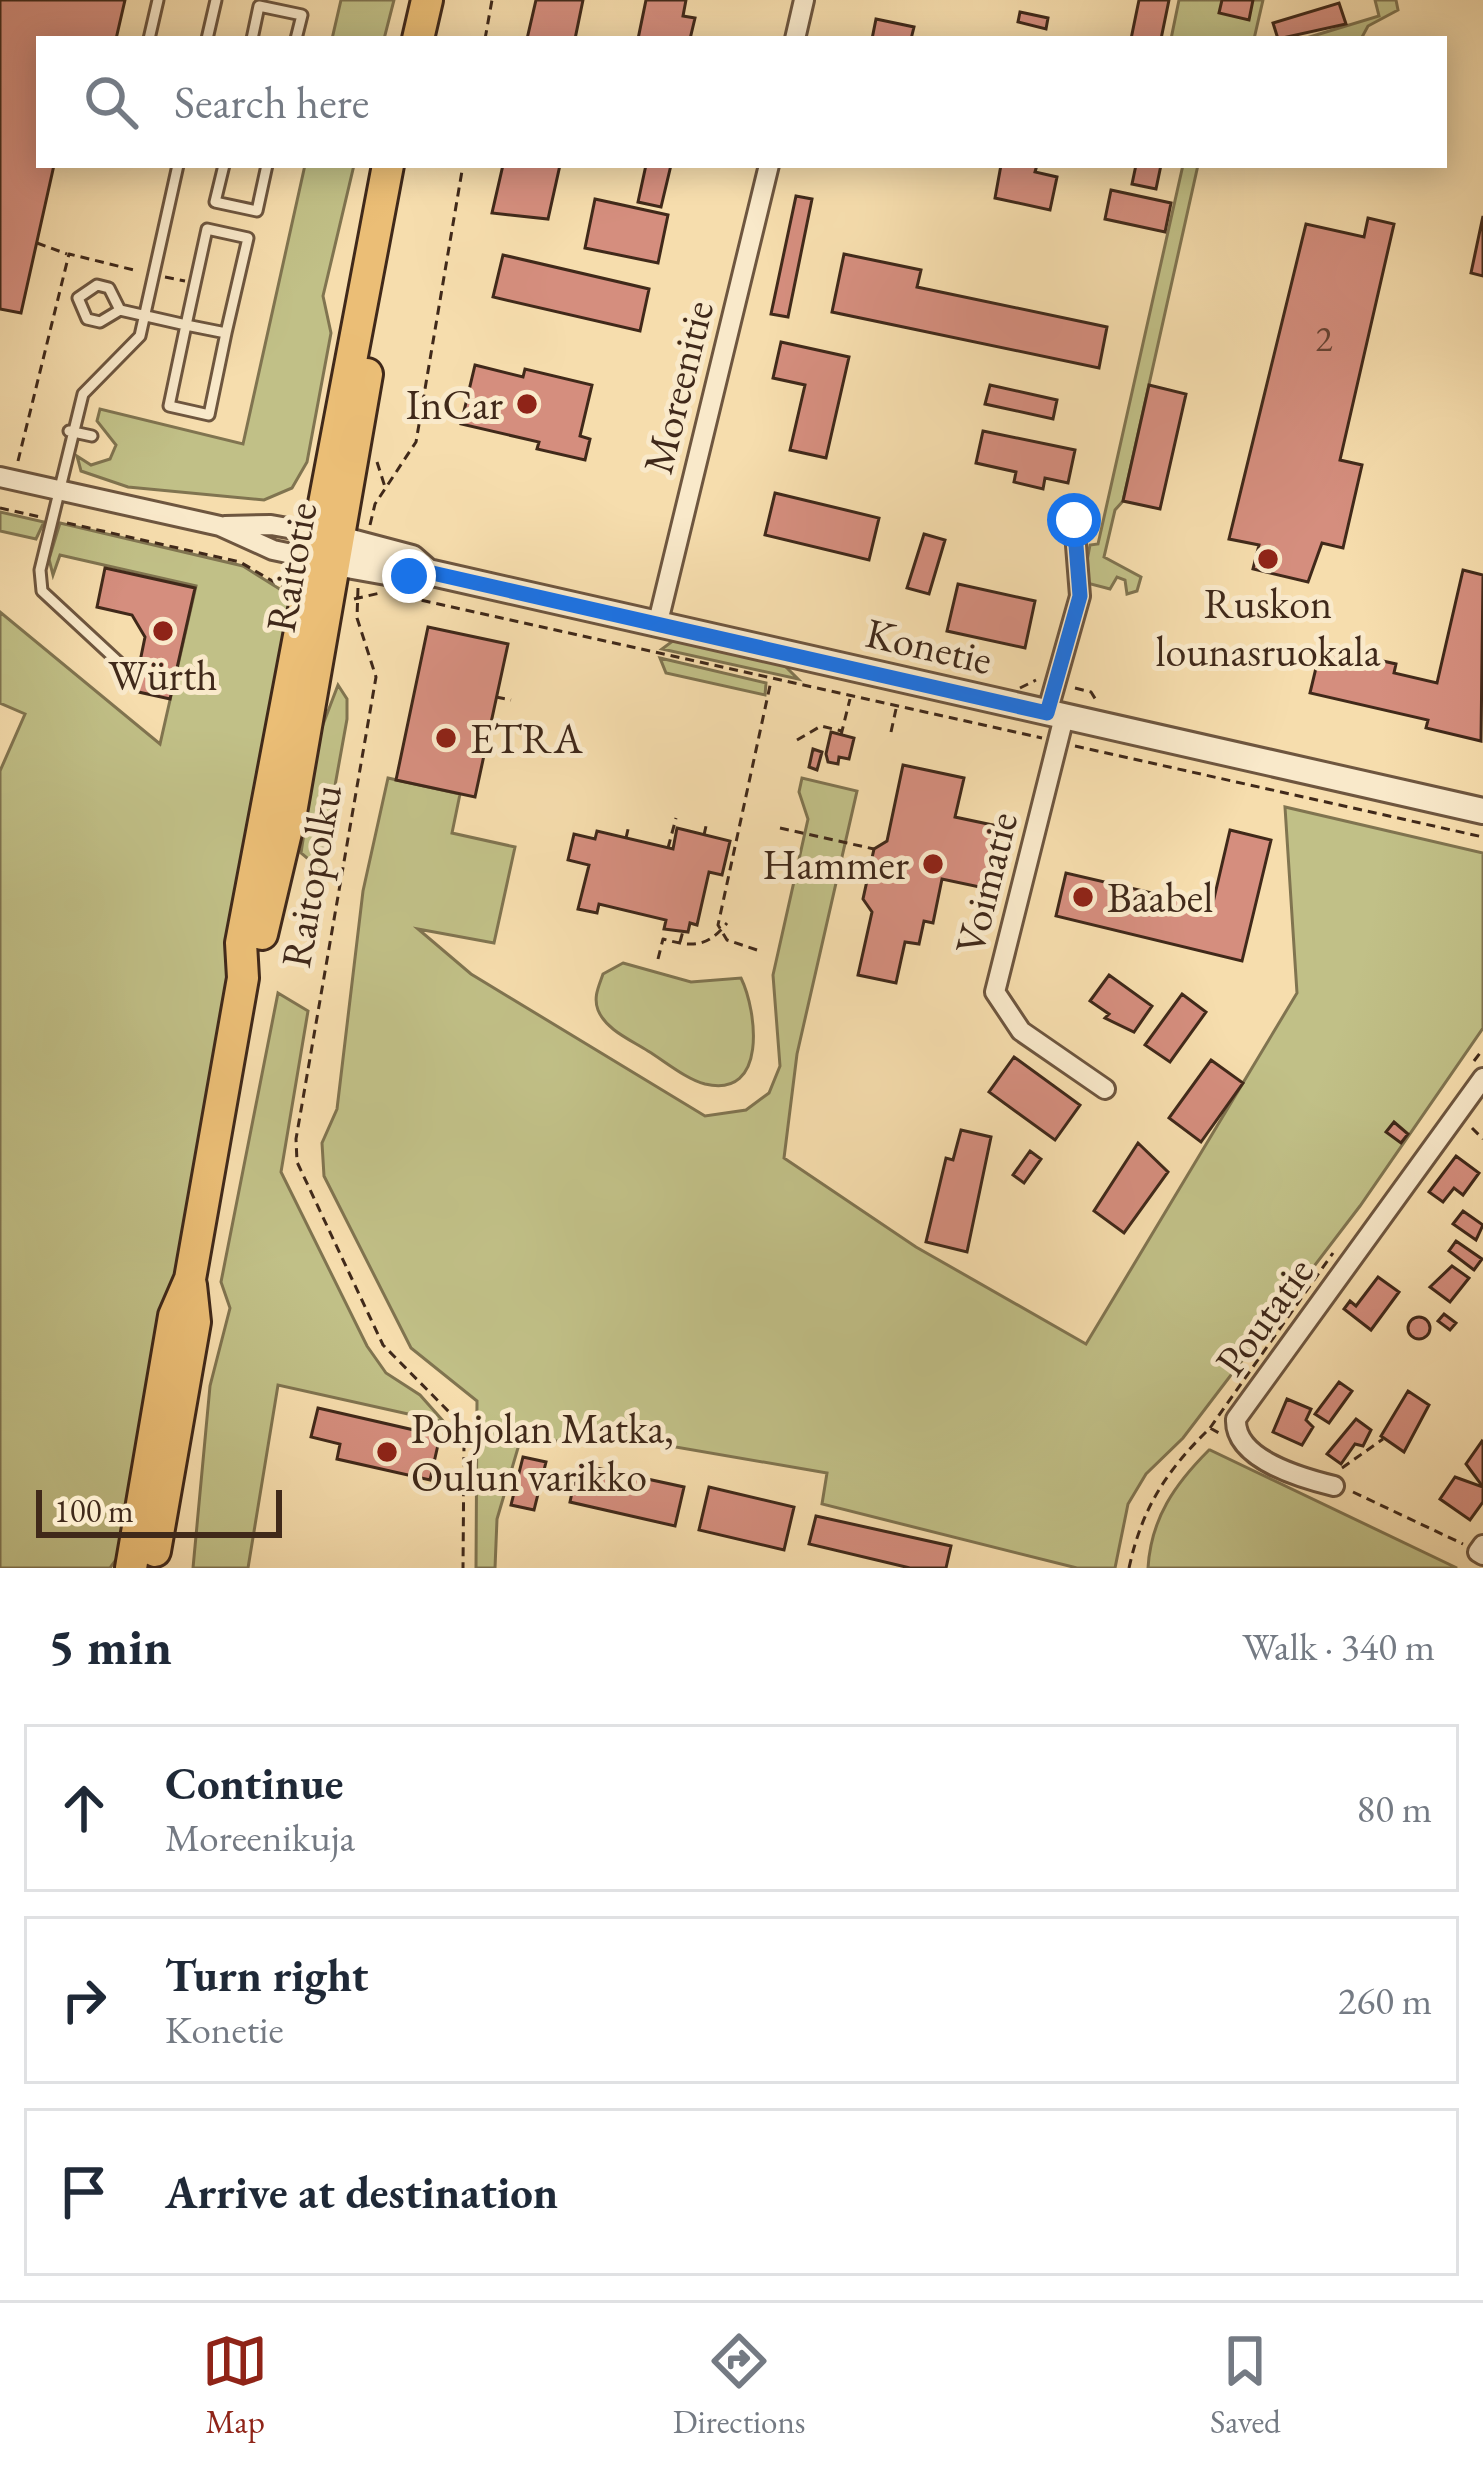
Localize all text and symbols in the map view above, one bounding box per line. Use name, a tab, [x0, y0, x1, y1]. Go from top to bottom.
search box	[36, 36, 1447, 168]
icon: search	[78, 69, 144, 135]
text: Search here	[174, 73, 369, 131]
street label: Moreenitie	[630, 295, 726, 479]
house number: 2	[1315, 315, 1333, 362]
place label: InCar	[406, 377, 503, 432]
marker: InCar	[514, 391, 540, 417]
route start	[1047, 493, 1101, 547]
street label: Raitotie	[253, 498, 329, 636]
marker: Ruskon lounasruokala	[1255, 546, 1281, 572]
route end	[382, 549, 436, 603]
place label: Ruskon lounasruokala	[1155, 576, 1381, 679]
street label: Konetie	[861, 605, 997, 687]
marker: Würth	[150, 618, 176, 644]
place label: Würth	[108, 648, 218, 703]
place label: ETRA	[470, 711, 583, 766]
marker: ETRA	[433, 725, 459, 751]
street label: Raitopolku	[268, 780, 354, 972]
street label: Voimatie	[942, 806, 1030, 960]
place label: Hammer	[762, 837, 909, 892]
marker: Hammer	[920, 851, 946, 877]
place label: Baabel	[1107, 870, 1213, 925]
marker: Baabel	[1070, 884, 1096, 910]
street label: Poutatie	[1202, 1246, 1326, 1386]
place label: Pohjolan Matka, Oulun varikko	[411, 1401, 674, 1504]
marker: Pohjolan Matka, Oulun varikko	[374, 1439, 400, 1465]
scale bar	[36, 1484, 282, 1537]
text: 100 m	[54, 1489, 134, 1532]
text: 5 min	[48, 1613, 172, 1679]
text: Walk · 340 m	[1242, 1621, 1435, 1672]
text: Continue	[165, 1754, 343, 1812]
icon: ahead	[51, 1775, 117, 1841]
text: 80 m	[1356, 1783, 1432, 1834]
text: Moreenikuja	[165, 1812, 355, 1863]
text: Turn right	[165, 1946, 368, 2004]
icon: right	[51, 1967, 117, 2033]
text: 260 m	[1338, 1975, 1432, 2026]
text: Konetie	[165, 2004, 284, 2055]
icon: arrive	[51, 2159, 117, 2225]
text: Arrive at destination	[165, 2163, 558, 2221]
tab: Map	[202, 2328, 268, 2443]
tab: Directions	[673, 2328, 806, 2443]
tab: Saved	[1210, 2328, 1281, 2443]

